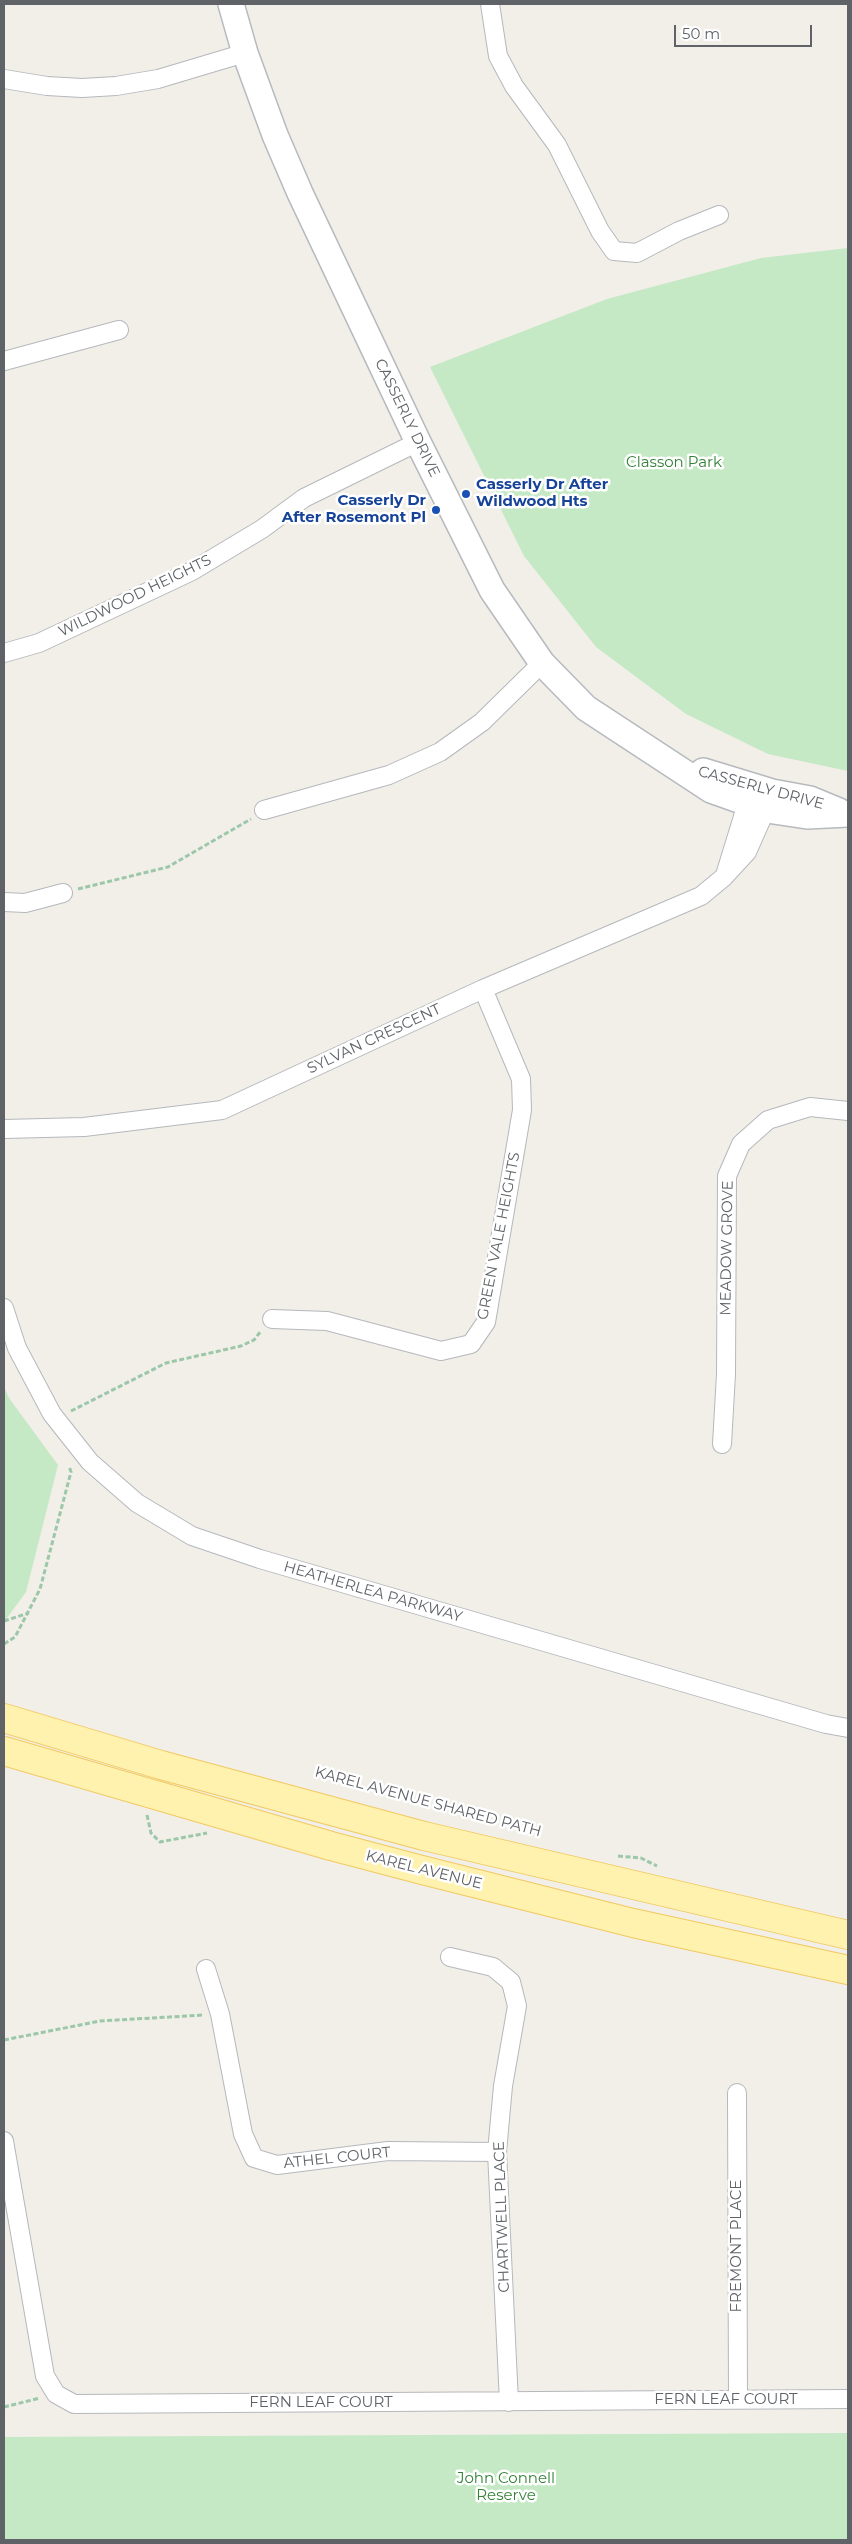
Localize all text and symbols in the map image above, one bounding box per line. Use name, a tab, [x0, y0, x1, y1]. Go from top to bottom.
scale bar	[677, 15, 814, 47]
text: 50 m	[682, 24, 720, 43]
street label: CASSERLY DRIVE	[371, 356, 443, 480]
park label: Classon Park	[626, 454, 722, 472]
place label: Casserly Dr After Wildwood Hts	[476, 476, 608, 511]
marker: Casserly Dr After Wildwood Hts	[460, 488, 472, 500]
place label: Casserly Dr After Rosemont Pl	[282, 492, 426, 527]
marker: Casserly Dr After Rosemont Pl	[430, 504, 442, 516]
street label: WILDWOOD HEIGHTS	[56, 551, 214, 641]
street label: CASSERLY DRIVE	[696, 763, 826, 813]
street label: SYLVAN CRESCENT	[304, 1000, 444, 1078]
street label: GREEN VALE HEIGHTS	[474, 1151, 524, 1321]
street label: MEADOW GROVE	[717, 1180, 737, 1316]
street label: HEATHERLEA PARKWAY	[282, 1558, 464, 1626]
street label: KAREL AVENUE SHARED PATH	[313, 1763, 543, 1841]
street label: KAREL AVENUE	[364, 1847, 484, 1893]
street label: CHARTWELL PLACE	[490, 2141, 514, 2293]
street label: ATHEL COURT	[282, 2143, 392, 2173]
street label: FREMONT PLACE	[728, 2180, 746, 2312]
street label: FERN LEAF COURT	[654, 2391, 798, 2409]
street label: FERN LEAF COURT	[249, 2394, 393, 2412]
park label: John Connell Reserve	[457, 2470, 555, 2505]

